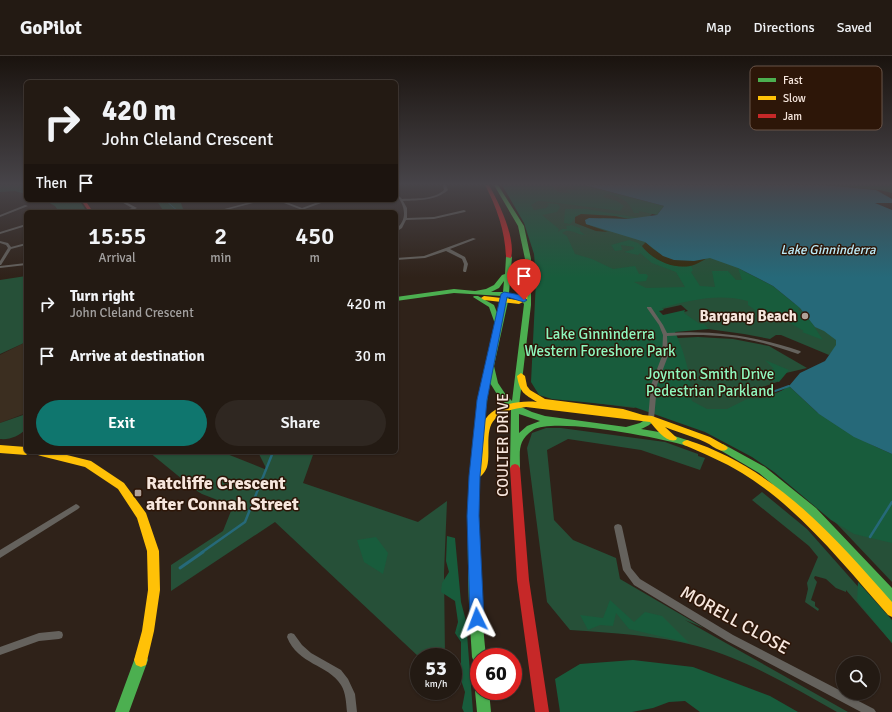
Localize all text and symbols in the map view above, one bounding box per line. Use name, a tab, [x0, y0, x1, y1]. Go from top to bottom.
text: GoPilot	[20, 16, 82, 40]
text: Map	[706, 19, 732, 36]
text: Directions	[754, 19, 815, 36]
text: Saved	[837, 19, 872, 36]
legend	[750, 66, 882, 130]
text: Fast	[783, 74, 803, 87]
text: Slow	[783, 92, 806, 105]
text: 420 m	[102, 94, 176, 128]
icon: right	[36, 96, 88, 148]
text: Jam	[783, 110, 802, 123]
text: John Cleland Crescent	[102, 128, 273, 150]
icon: arrive	[75, 172, 97, 194]
text: Then	[36, 174, 67, 192]
text: 15:55	[88, 221, 146, 251]
text: 2	[214, 221, 227, 251]
text: 450	[295, 221, 334, 251]
water label: Lake Ginninderra	[780, 242, 876, 258]
text: Arrival	[98, 250, 136, 266]
text: min	[210, 250, 231, 266]
text: m	[309, 250, 320, 266]
pin	[507, 259, 541, 300]
icon: arrive	[513, 265, 535, 287]
text: Turn right	[70, 287, 135, 305]
icon: right	[36, 293, 58, 315]
text: 420 m	[346, 295, 386, 313]
text: John Cleland Crescent	[70, 305, 194, 321]
place label: Bargang Beach	[699, 307, 797, 325]
marker: Bargang Beach	[800, 311, 810, 321]
park label: Lake Ginninderra Western Foreshore Park	[524, 325, 676, 360]
icon: arrive	[36, 345, 58, 367]
text: Arrive at destination	[70, 347, 205, 365]
text: 30 m	[355, 347, 386, 365]
park label: Joynton Smith Drive Pedestrian Parkland	[646, 365, 774, 400]
street label: COULTER DRIVE	[494, 393, 512, 497]
button: Exit	[36, 400, 207, 446]
button: Share	[215, 400, 386, 446]
place label: Ratcliffe Crescent after Connah Street	[146, 472, 299, 515]
marker: Ratcliffe Crescent after Connah Street	[133, 488, 143, 498]
street label: MORELL CLOSE	[676, 581, 794, 659]
position arrow	[456, 598, 498, 640]
speed limit sign: 60	[470, 648, 522, 700]
text: 53	[425, 656, 447, 681]
map controls	[836, 656, 880, 700]
button: search	[836, 656, 880, 700]
text: km/h	[425, 678, 447, 690]

